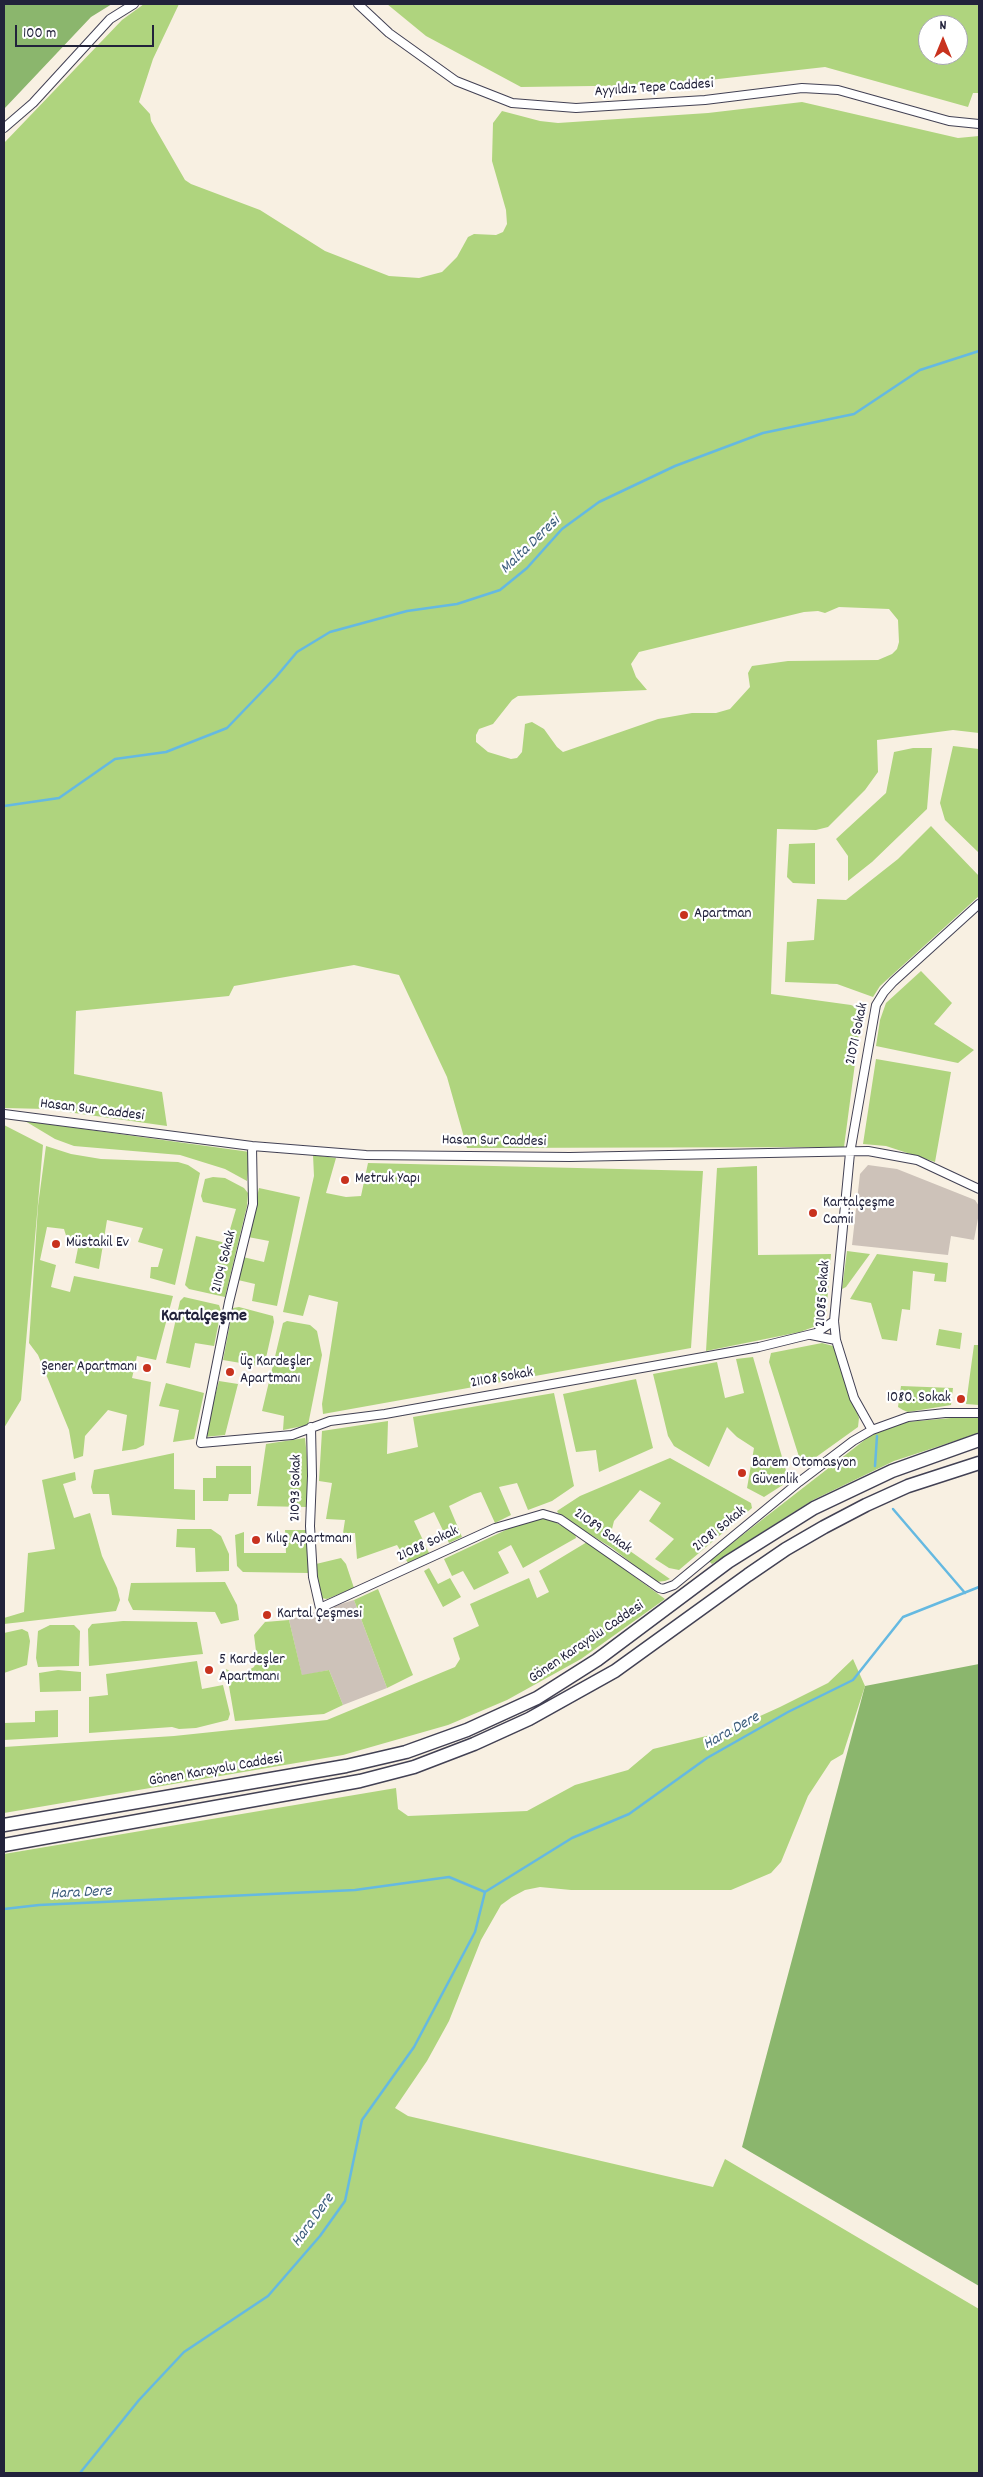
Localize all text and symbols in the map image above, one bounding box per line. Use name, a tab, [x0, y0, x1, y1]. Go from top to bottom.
scale bar	[18, 15, 156, 47]
north arrow	[918, 15, 968, 65]
text: N	[940, 16, 946, 36]
text: 100 m	[23, 23, 56, 45]
street label: Ayyıldız Tepe Caddesi	[594, 76, 714, 102]
water label: Malta Deresi	[497, 513, 565, 579]
place label: Apartman	[694, 906, 752, 924]
marker: Apartman	[678, 909, 690, 921]
street label: 21071 Sokak	[843, 1001, 873, 1067]
street label: Hasan Sur Caddesi	[39, 1096, 145, 1126]
street label: Hasan Sur Caddesi	[442, 1132, 546, 1152]
place label: Metruk Yapı	[355, 1171, 420, 1189]
marker: Metruk Yapı	[339, 1174, 351, 1186]
place label: Kartalçeşme Camii	[823, 1195, 895, 1230]
marker: Kartalçeşme Camii	[807, 1207, 819, 1219]
street label: 21104 Sokak	[209, 1229, 241, 1295]
place label: Müstakil Ev	[66, 1235, 129, 1253]
marker: Müstakil Ev	[50, 1238, 62, 1250]
street label: 21085 Sokak	[813, 1260, 835, 1328]
district label: Kartalçeşme	[161, 1307, 247, 1329]
place label: Üç Kardeşler Apartmanı	[240, 1354, 312, 1389]
place label: Şener Apartmanı	[41, 1359, 137, 1377]
marker: Şener Apartmanı	[141, 1362, 153, 1374]
street label: 21108 Sokak	[469, 1365, 535, 1393]
marker: Üç Kardeşler Apartmanı	[224, 1366, 236, 1378]
place label: 1080. Sokak	[887, 1390, 951, 1408]
marker: 1080. Sokak	[955, 1393, 967, 1405]
street label: 21093 Sokak	[287, 1454, 307, 1522]
place label: Barem Otomasyon Güvenlik	[752, 1455, 856, 1490]
marker: Barem Otomasyon Güvenlik	[736, 1467, 748, 1479]
street label: 21081 Sokak	[690, 1503, 750, 1557]
street label: 21089 Sokak	[569, 1505, 635, 1559]
street label: 21088 Sokak	[394, 1523, 462, 1567]
place label: Kılıç Apartmanı	[266, 1531, 352, 1549]
marker: Kılıç Apartmanı	[250, 1534, 262, 1546]
street label: Gönen Karayolu Caddesi	[526, 1598, 648, 1688]
place label: Kartal Çeşmesi	[277, 1606, 362, 1624]
marker: Kartal Çeşmesi	[261, 1609, 273, 1621]
place label: 5 Kardeşler Apartmanı	[219, 1652, 285, 1687]
marker: 5 Kardeşler Apartmanı	[203, 1664, 215, 1676]
water label: Hara Dere	[701, 1709, 763, 1755]
street label: Gönen Karayolu Caddesi	[148, 1750, 284, 1792]
water label: Hara Dere	[50, 1883, 112, 1905]
water label: Hara Dere	[288, 2191, 340, 2251]

